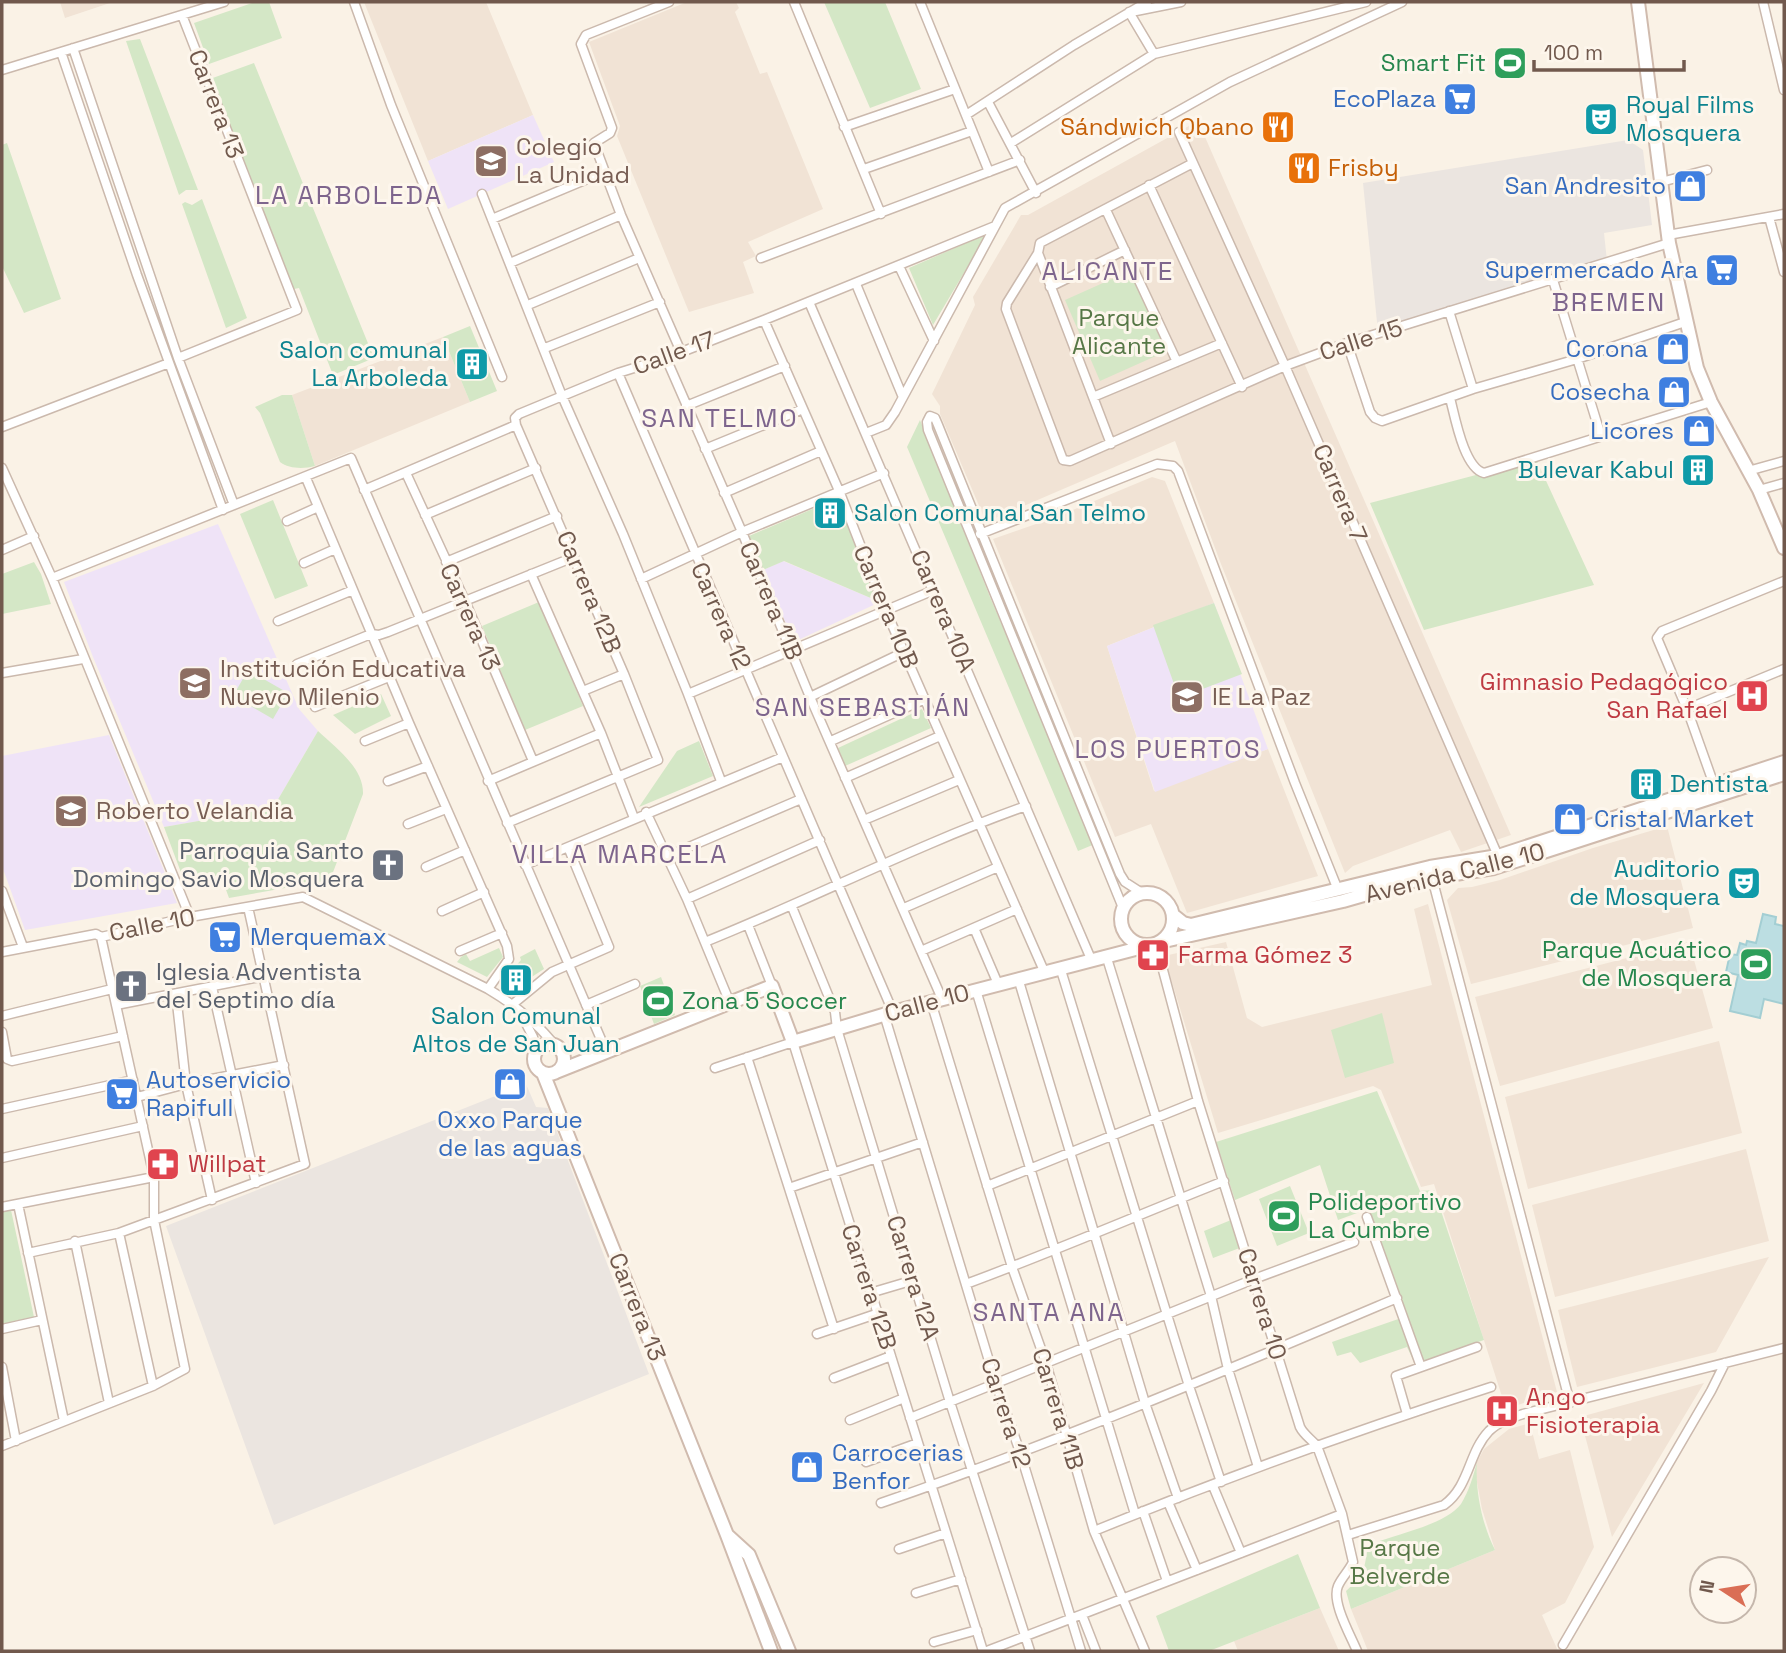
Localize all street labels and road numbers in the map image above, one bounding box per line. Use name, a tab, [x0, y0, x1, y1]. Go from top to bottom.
street label: Carrera 13	[182, 45, 251, 163]
street label: Calle 15	[1315, 312, 1406, 368]
street label: Calle 17	[629, 323, 719, 382]
street label: Carrera 7	[1306, 439, 1375, 546]
street label: Carrera 12B	[550, 526, 629, 658]
street label: Carrera 11B	[733, 537, 810, 665]
street label: Carrera 10B	[847, 540, 926, 673]
street label: Carrera 10A	[904, 545, 983, 677]
street label: Carrera 12	[684, 557, 759, 674]
street label: Carrera 13	[433, 558, 508, 675]
street label: Avenida Calle 10	[1362, 835, 1548, 910]
street label: Calle 10	[106, 901, 197, 948]
street label: Calle 10	[881, 976, 973, 1029]
street label: Carrera 12A	[880, 1211, 947, 1344]
street label: Carrera 12B	[835, 1220, 904, 1353]
street label: Carrera 10	[1231, 1244, 1294, 1363]
street label: Carrera 13	[602, 1248, 673, 1366]
street label: Carrera 11B	[1025, 1344, 1092, 1473]
street label: Carrera 12	[974, 1354, 1039, 1472]

